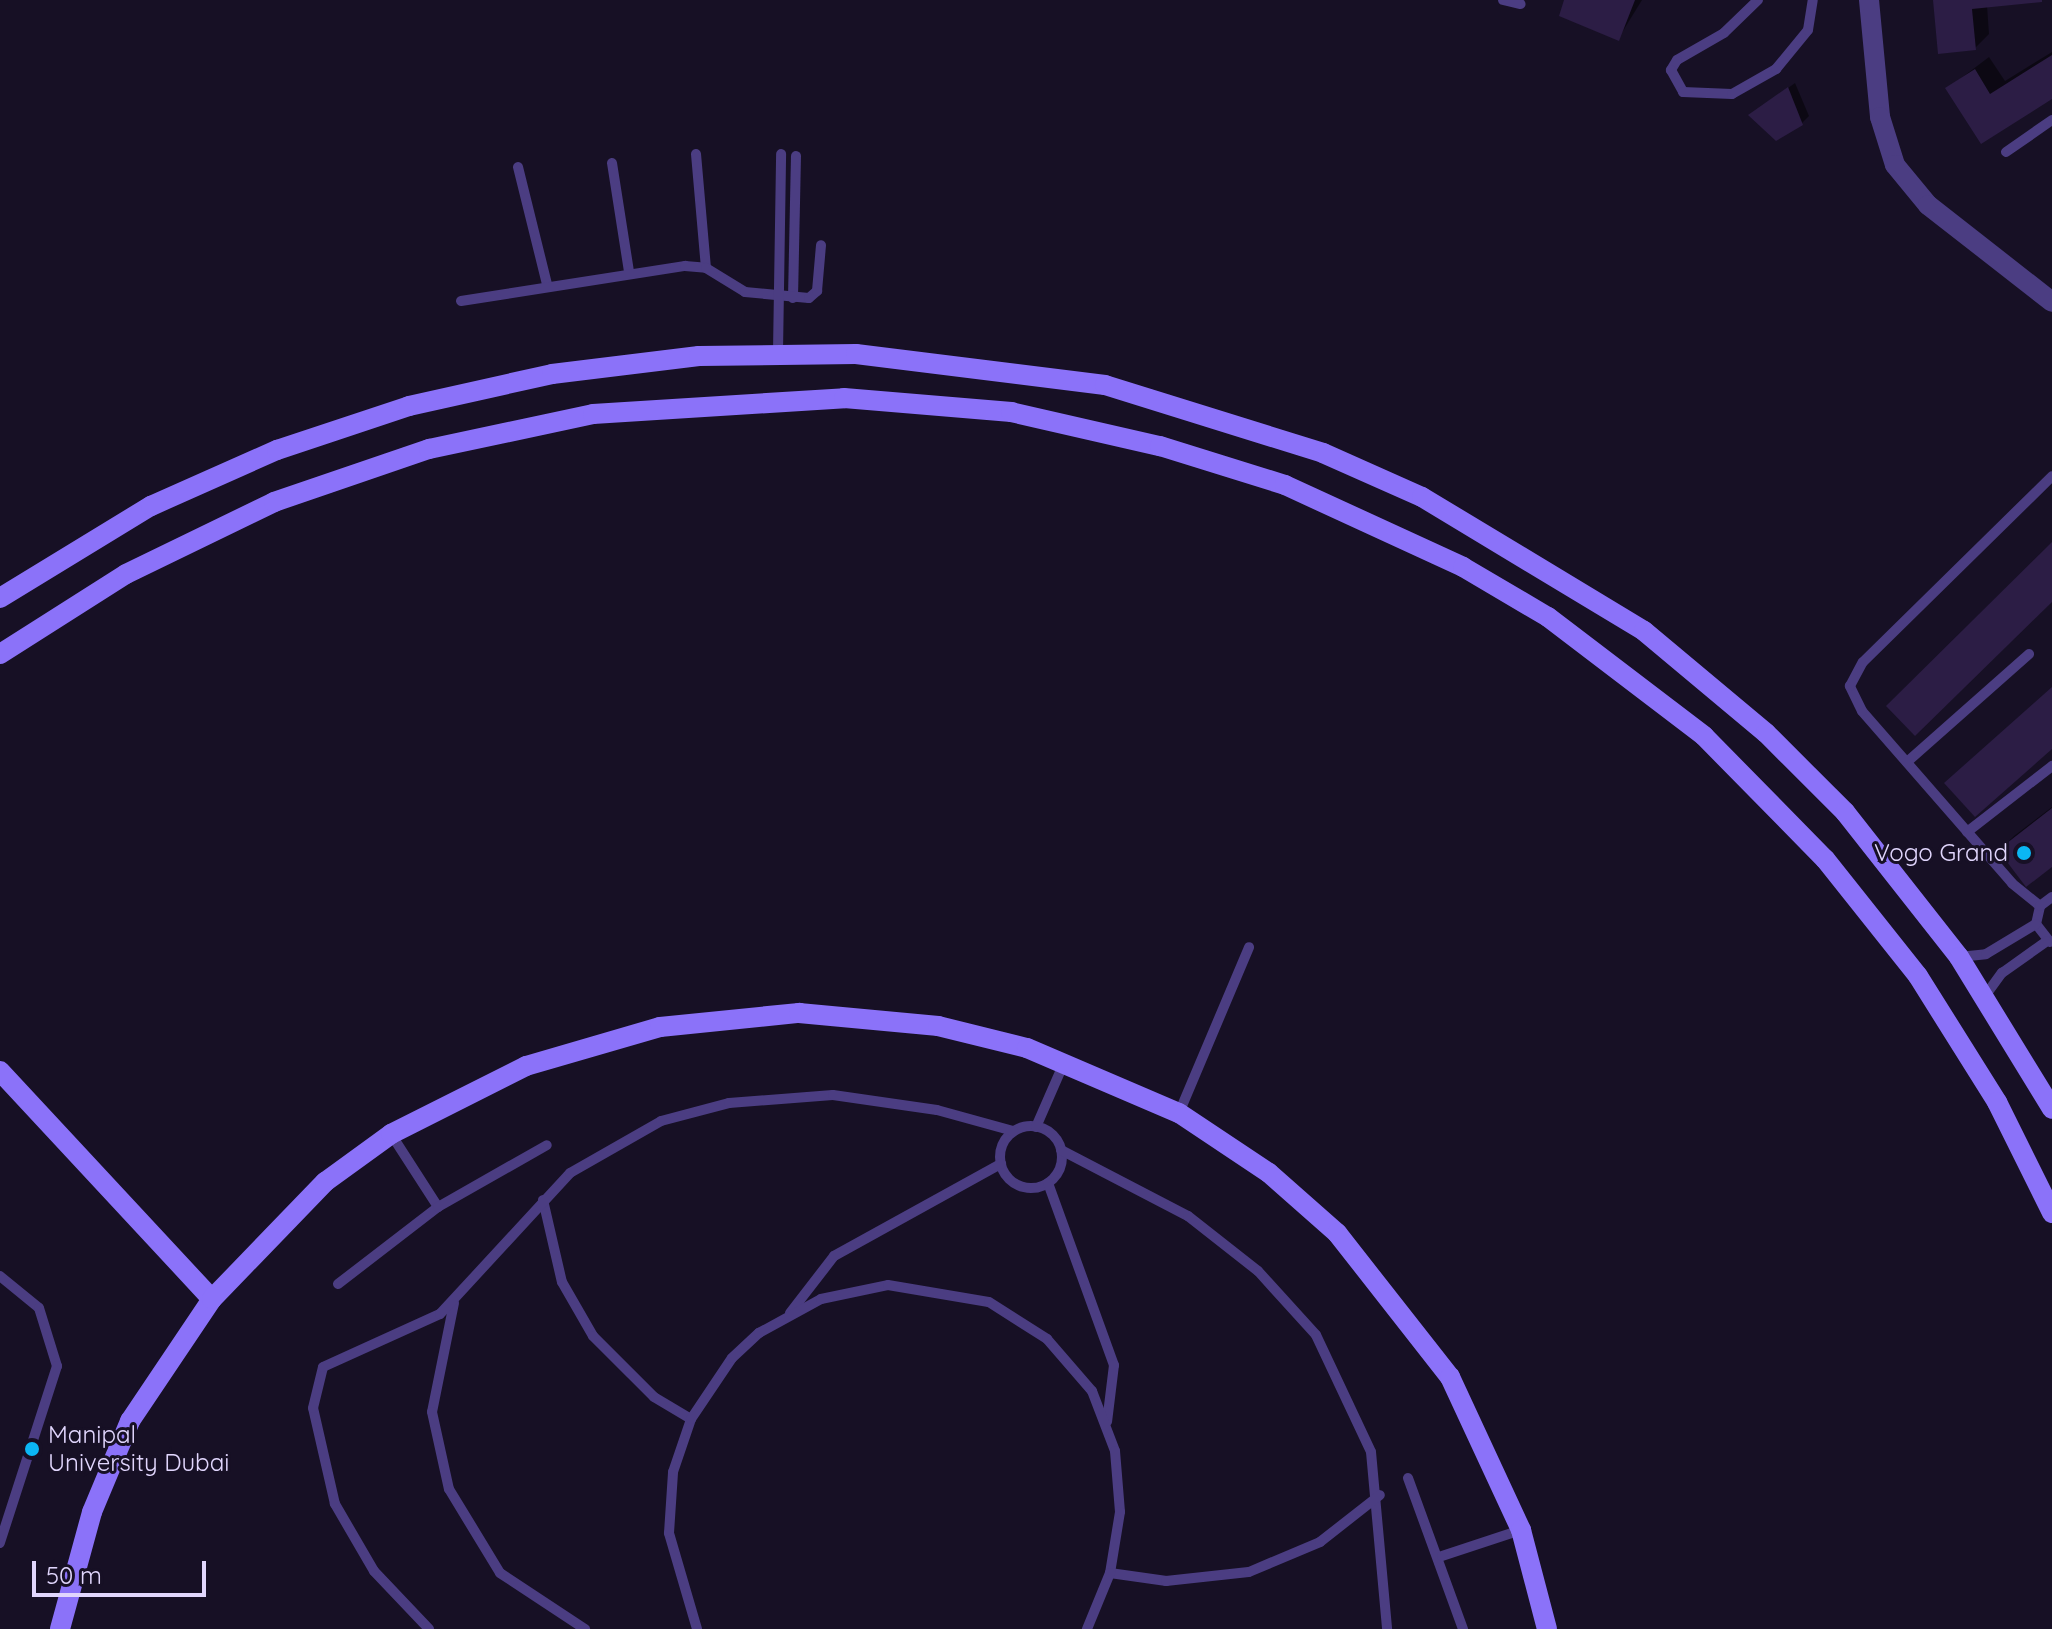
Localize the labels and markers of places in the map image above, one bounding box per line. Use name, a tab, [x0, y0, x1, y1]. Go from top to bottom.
place label: Vogo Grand	[1874, 839, 2008, 867]
marker: Vogo Grand	[2015, 844, 2033, 862]
place label: Manipal University Dubai	[48, 1421, 229, 1477]
marker: Manipal University Dubai	[23, 1440, 41, 1458]

